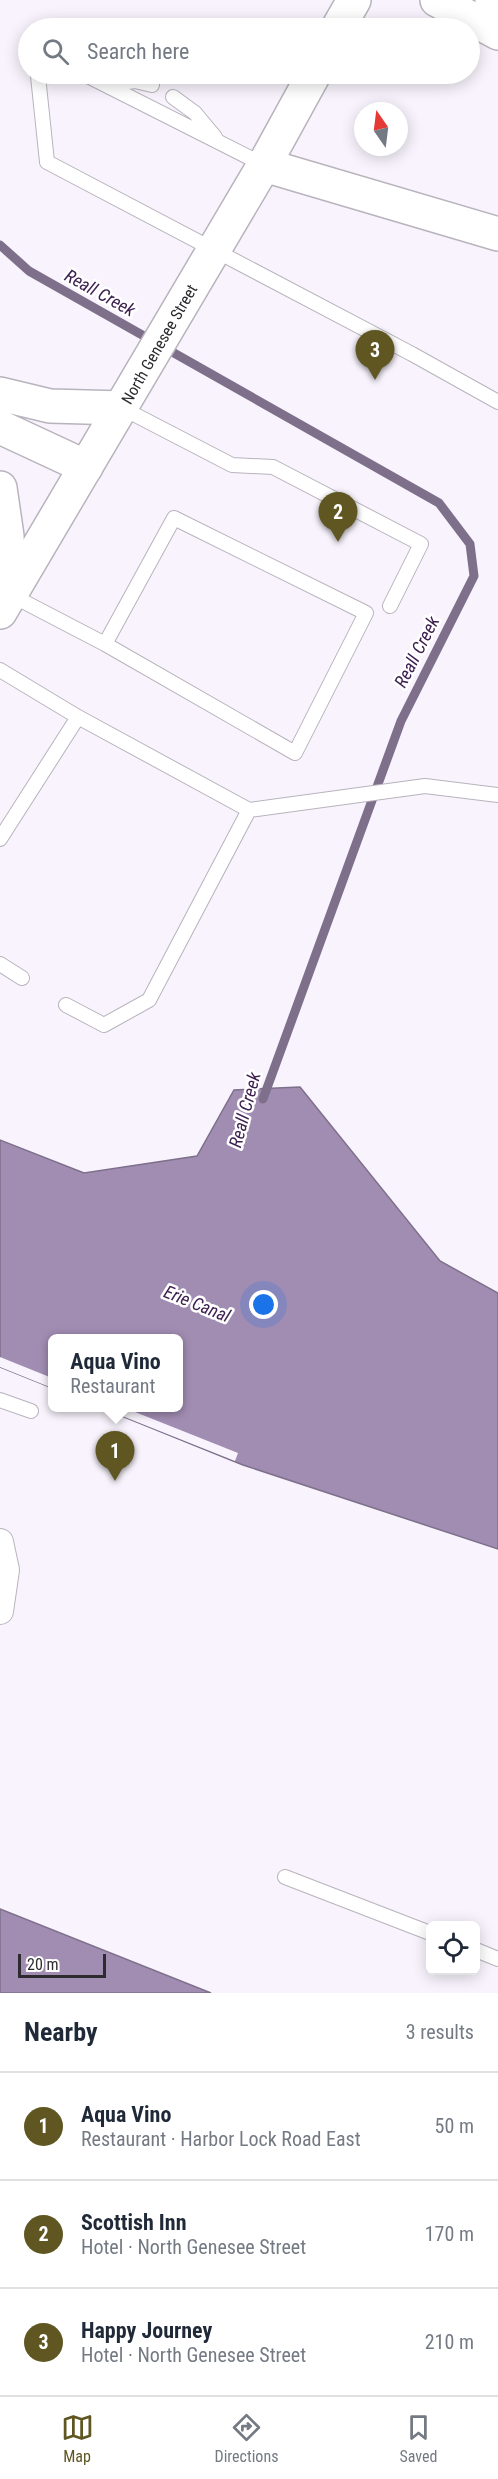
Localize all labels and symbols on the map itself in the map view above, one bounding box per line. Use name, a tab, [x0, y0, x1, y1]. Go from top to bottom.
north arrow	[354, 102, 408, 156]
water label: Reall Creek	[61, 265, 140, 321]
street label: North Genesee Street	[117, 281, 202, 407]
pin: 3	[356, 330, 394, 380]
pin: 2	[318, 492, 358, 542]
water label: Reall Creek	[390, 612, 444, 691]
water label: Reall Creek	[224, 1069, 265, 1150]
water label: Erie Canal	[161, 1281, 234, 1327]
your location	[249, 1290, 278, 1319]
pin: 1	[96, 1432, 134, 1481]
scale bar	[18, 1951, 106, 1978]

